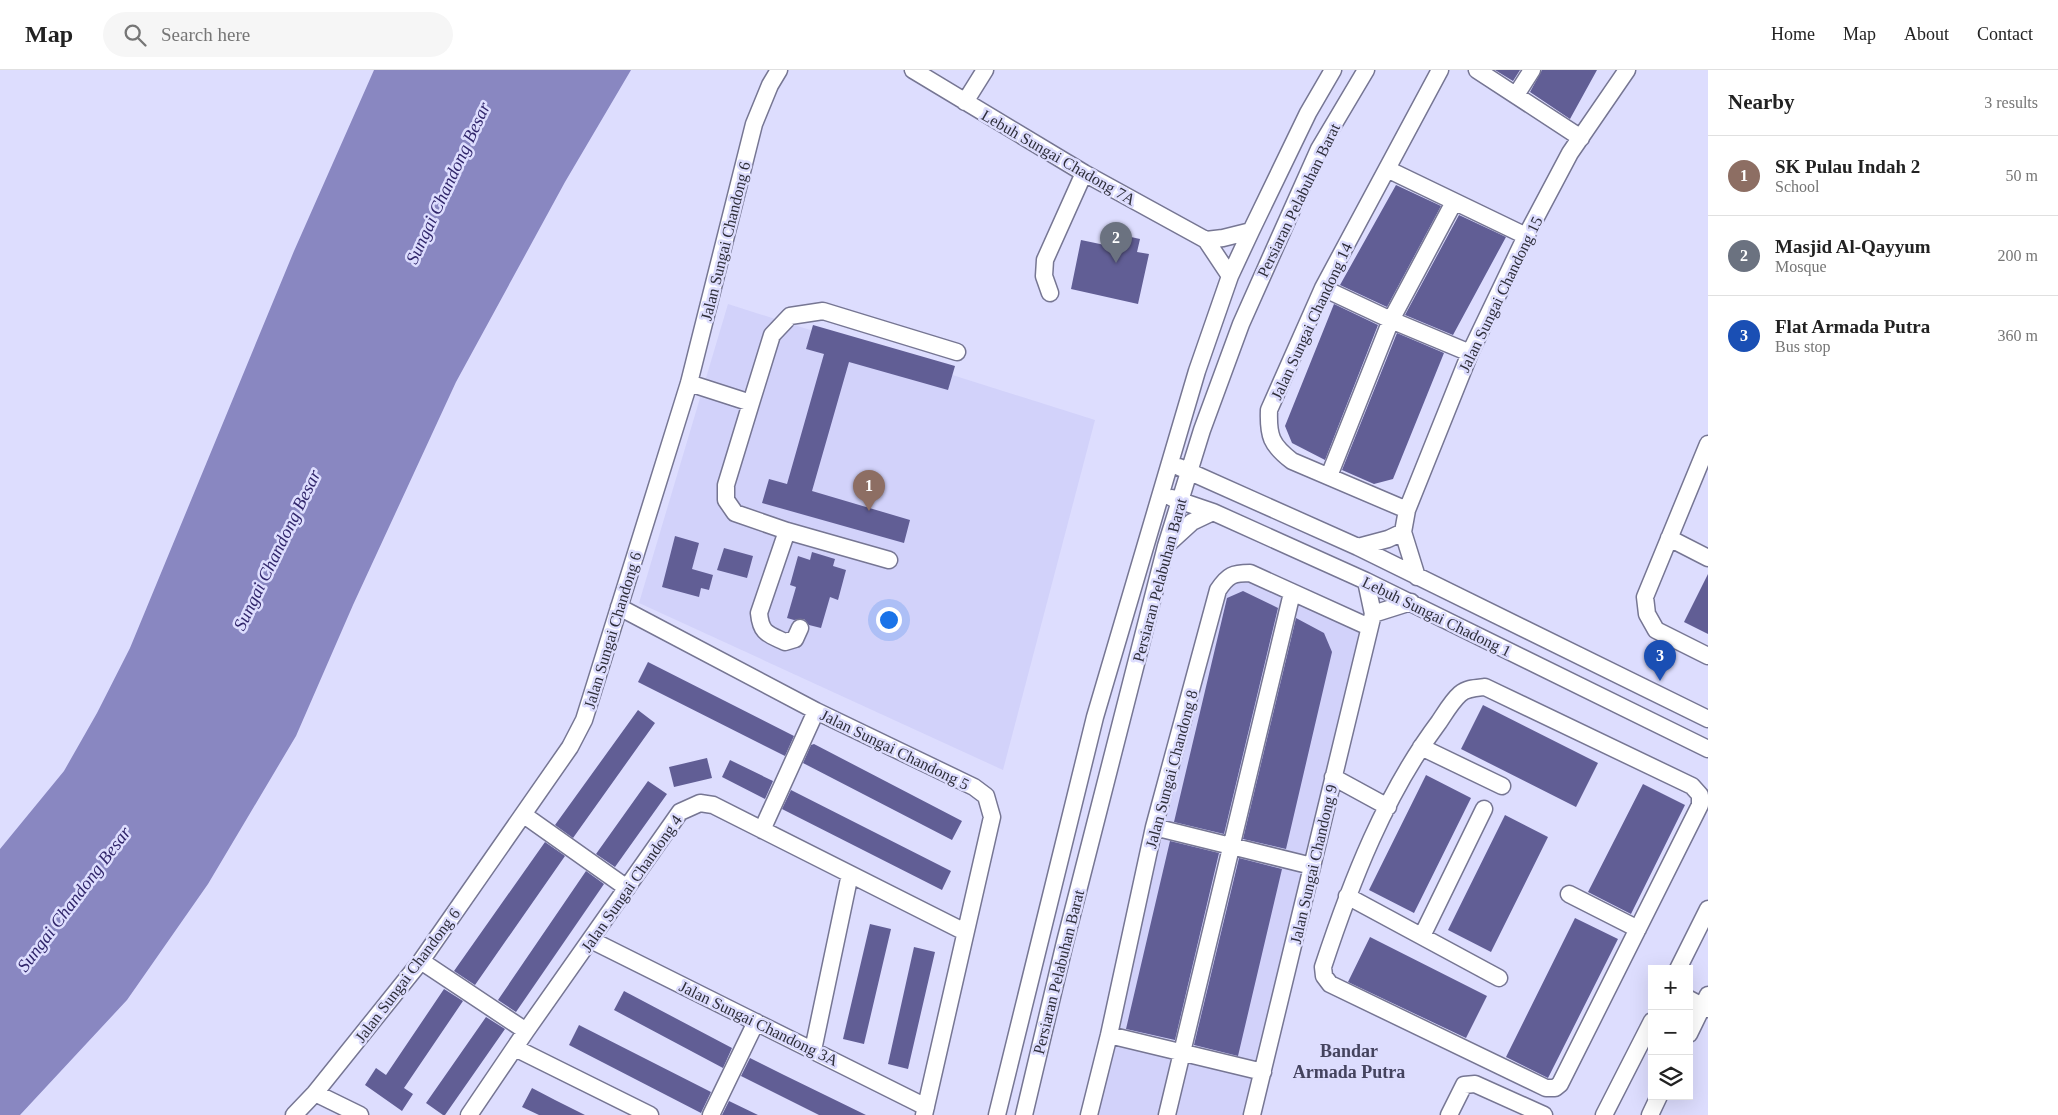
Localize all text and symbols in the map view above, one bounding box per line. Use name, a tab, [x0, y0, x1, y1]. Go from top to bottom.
search box	[103, 12, 453, 57]
text: Map	[25, 21, 73, 47]
icon: search	[121, 21, 149, 49]
text: Search here	[161, 24, 250, 45]
text: Home	[1771, 24, 1815, 44]
text: Map	[1843, 24, 1876, 44]
text: About	[1904, 24, 1949, 44]
text: Contact	[1977, 24, 2033, 44]
text: Nearby	[1728, 90, 1795, 114]
text: 3 results	[1984, 94, 2038, 111]
water label: Sungai Chandong Besar	[402, 98, 495, 267]
street label: Lebuh Sungai Chadong 7A	[978, 106, 1139, 210]
street label: Persiaran Pelabuhan Barat	[1254, 120, 1343, 280]
text: SK Pulau Indah 2	[1775, 156, 1920, 177]
street label: Jalan Sungai Chandong 6	[698, 160, 754, 323]
text: 1	[1740, 167, 1748, 184]
text: 50 m	[2006, 167, 2038, 184]
text: School	[1775, 178, 1819, 195]
street label: Jalan Sungai Chandong 15	[1455, 214, 1546, 375]
pin: 2	[1100, 222, 1132, 263]
text: Masjid Al-Qayyum	[1775, 236, 1931, 257]
street label: Jalan Sungai Chandong 14	[1268, 240, 1356, 403]
text: 2	[1740, 247, 1748, 264]
text: 200 m	[1998, 247, 2038, 264]
text: Mosque	[1775, 258, 1827, 275]
text: Flat Armada Putra	[1775, 316, 1930, 337]
text: 3	[1740, 327, 1748, 344]
text: 360 m	[1998, 327, 2038, 344]
text: Bus stop	[1775, 338, 1831, 355]
water label: Sungai Chandong Besar	[229, 466, 325, 633]
pin: 1	[853, 470, 885, 511]
street label: Persiaran Pelabuhan Barat	[1129, 496, 1190, 664]
street label: Jalan Sungai Chandong 6	[581, 550, 645, 711]
street label: Lebuh Sungai Chadong 1	[1359, 573, 1514, 661]
your location	[876, 607, 902, 633]
pin: 3	[1644, 640, 1676, 681]
street label: Jalan Sungai Chandong 8	[1142, 688, 1202, 850]
street label: Jalan Sungai Chandong 5	[817, 706, 972, 794]
street label: Jalan Sungai Chandong 9	[1287, 783, 1341, 946]
street label: Jalan Sungai Chandong 4	[578, 812, 686, 956]
water label: Sungai Chandong Besar	[13, 822, 136, 975]
street label: Persiaran Pelabuhan Barat	[1030, 888, 1087, 1056]
street label: Jalan Sungai Chandong 6	[352, 905, 464, 1046]
map controls	[1648, 965, 1693, 1100]
button: +	[1648, 965, 1693, 1010]
street label: Jalan Sungai Chandong 3A	[676, 978, 841, 1070]
button: −	[1648, 1010, 1693, 1055]
district label: Bandar Armada Putra	[1293, 1041, 1405, 1082]
button: layers	[1648, 1055, 1693, 1100]

